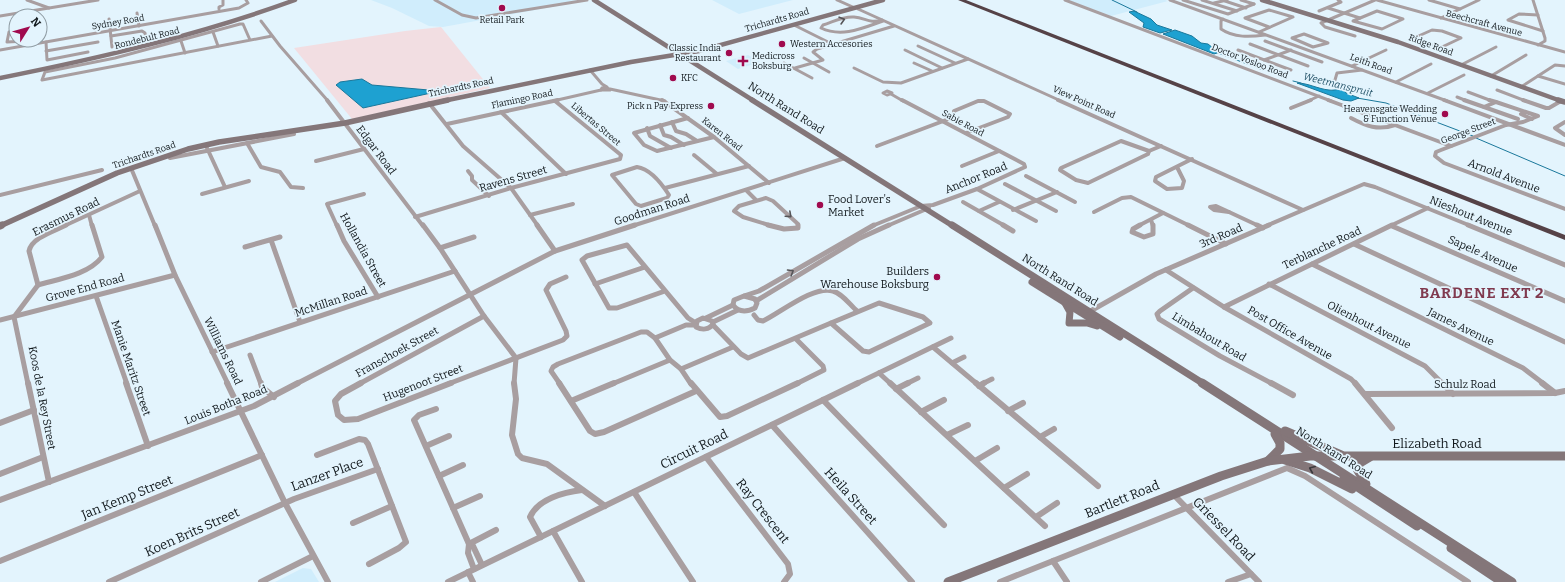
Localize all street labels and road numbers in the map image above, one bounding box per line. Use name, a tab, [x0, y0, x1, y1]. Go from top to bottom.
street label: Trichardts Road	[744, 6, 811, 34]
street label: Beechcraft Avenue	[1445, 8, 1523, 38]
street label: Sydney Road	[91, 12, 146, 32]
street label: Rondebult Road	[114, 25, 181, 51]
street label: Ridge Road	[1407, 32, 1455, 58]
street label: Doctor Vosloo Road	[1210, 42, 1290, 80]
street label: Leith Road	[1349, 52, 1394, 76]
street label: Trichardts Road	[428, 75, 495, 99]
street label: North Rand Road	[746, 79, 827, 137]
street label: View Point Road	[1051, 84, 1117, 121]
street label: Flamingo Road	[490, 87, 554, 110]
street label: Libertas Street	[569, 100, 623, 148]
street label: Sabie Road	[940, 108, 986, 138]
street label: Karen Road	[700, 115, 745, 153]
street label: George Street	[1439, 116, 1497, 146]
street label: Edgar Road	[353, 123, 399, 178]
street label: Trichardts Road	[111, 139, 178, 170]
street label: Arnold Avenue	[1466, 156, 1542, 196]
street label: Anchor Road	[943, 159, 1010, 196]
street label: Ravens Street	[478, 163, 548, 195]
street label: Goodman Road	[613, 191, 692, 228]
street label: Nieshout Avenue	[1428, 193, 1514, 239]
street label: Erasmus Road	[30, 195, 102, 239]
street label: Hollandia Street	[337, 211, 389, 289]
street label: 3rd Road	[1198, 221, 1245, 251]
street label: Terblanche Road	[1281, 224, 1364, 272]
street label: Sapele Avenue	[1446, 233, 1520, 275]
street label: North Rand Road	[1020, 251, 1101, 309]
street label: Grove End Road	[44, 271, 126, 305]
street label: McMillan Road	[293, 284, 369, 320]
street label: Olienhout Avenue	[1325, 298, 1413, 352]
street label: Post Office Avenue	[1245, 303, 1335, 363]
street label: James Avenue	[1425, 305, 1496, 349]
street label: Limbahout Road	[1170, 310, 1249, 364]
street label: Williams Road	[201, 315, 245, 387]
street label: Manie Maritz Street	[109, 318, 153, 418]
street label: Franschoek Street	[353, 324, 441, 380]
street label: Koos de la Rey Street	[26, 345, 58, 451]
street label: Hugenoot Street	[381, 362, 465, 404]
street label: Schulz Road	[1434, 378, 1497, 391]
street label: Louis Botha Road	[183, 382, 270, 427]
street label: North Rand Road	[1294, 424, 1375, 482]
street label: Circuit Road	[658, 426, 731, 472]
street label: Elizabeth Road	[1392, 436, 1482, 451]
street label: Lanzer Place	[289, 454, 365, 494]
street label: Heila Street	[822, 465, 881, 528]
street label: Jan Kemp Street	[78, 472, 175, 523]
street label: Ray Crescent	[733, 476, 793, 546]
street label: Bartlett Road	[1083, 477, 1162, 521]
street label: Griessel Road	[1190, 494, 1258, 564]
street label: Koen Brits Street	[142, 504, 242, 560]

